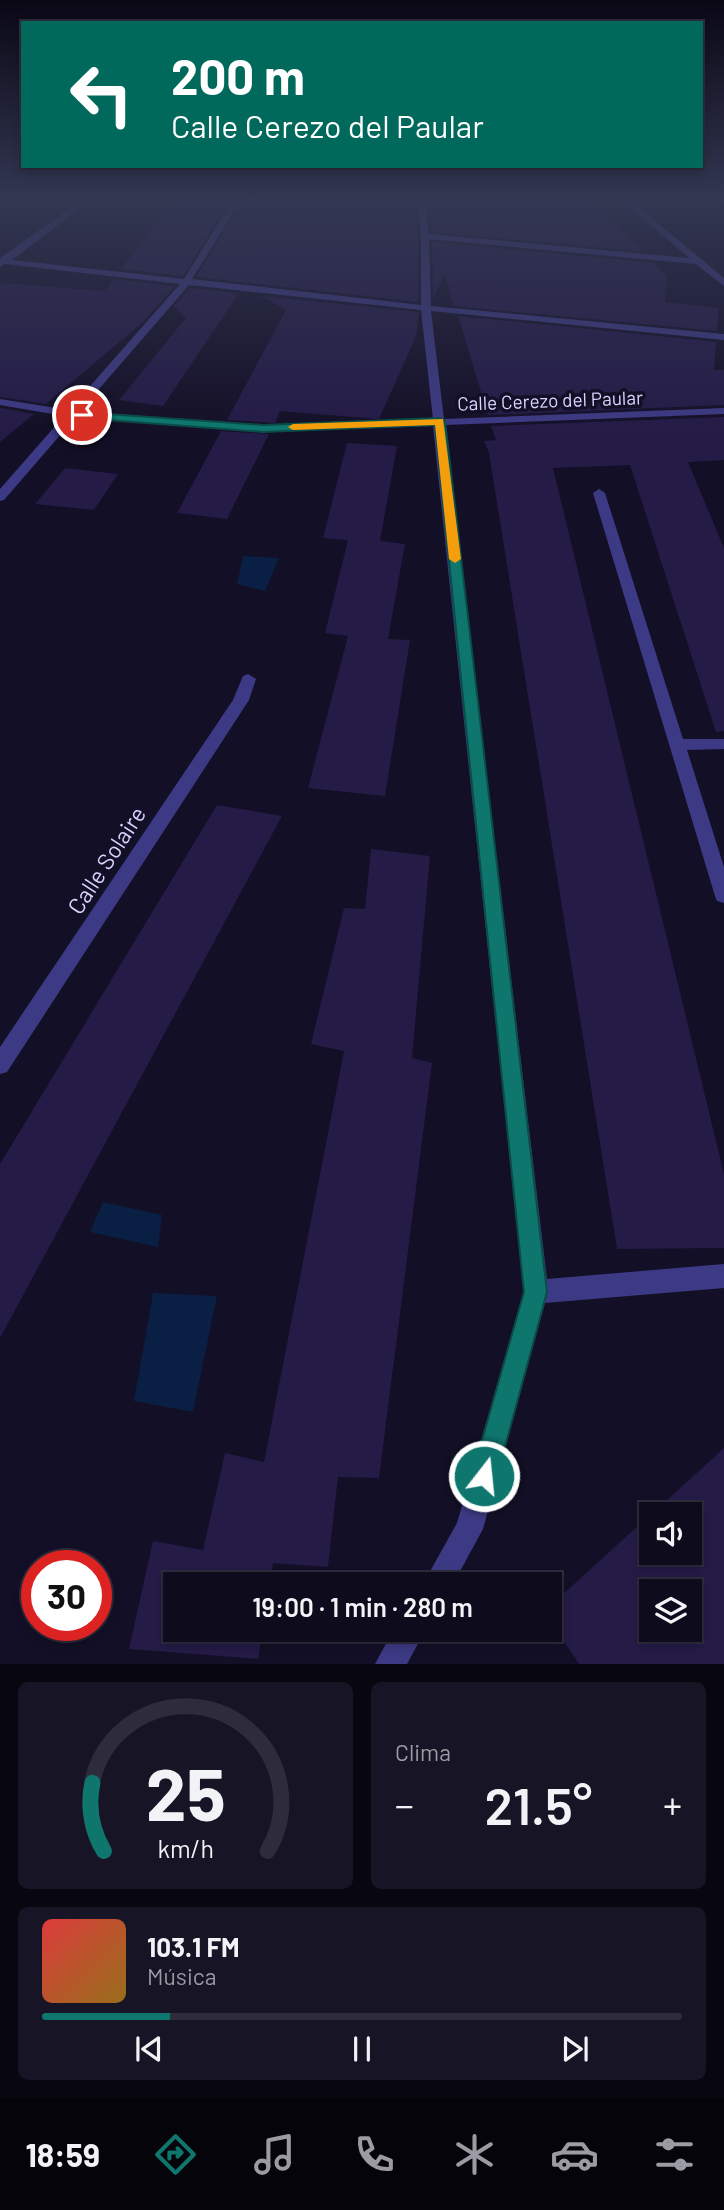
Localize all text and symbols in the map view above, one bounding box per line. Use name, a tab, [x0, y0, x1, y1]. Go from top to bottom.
text: 200 m	[171, 46, 305, 105]
icon: left	[56, 49, 147, 140]
text: Calle Cerezo del Paular	[171, 106, 484, 144]
pin	[52, 385, 112, 445]
street label: Calle Cerezo del Paular	[457, 385, 643, 415]
icon: arrive	[63, 396, 101, 434]
street label: Calle Solaire	[61, 801, 151, 919]
position arrow	[447, 1439, 521, 1513]
map controls	[639, 1502, 702, 1642]
button: sound	[639, 1502, 702, 1565]
speed limit sign: 30	[21, 1550, 112, 1641]
button: layers	[639, 1579, 702, 1642]
text: 19:00 · 1 min · 280 m	[252, 1591, 473, 1622]
text: Clima	[395, 1738, 451, 1766]
text: 25	[145, 1749, 226, 1837]
text: 21.5°	[485, 1773, 592, 1835]
text: −	[395, 1781, 414, 1827]
text: +	[663, 1781, 682, 1827]
text: km/h	[157, 1833, 214, 1863]
text: 103.1 FM	[147, 1931, 240, 1962]
text: Música	[147, 1962, 216, 1990]
icon: previous	[130, 2030, 168, 2068]
icon: pause	[343, 2030, 381, 2068]
icon: next	[556, 2030, 594, 2068]
icon: directions	[151, 2130, 200, 2179]
icon: music	[250, 2130, 299, 2179]
icon: phone	[350, 2130, 399, 2179]
icon: climate	[450, 2130, 499, 2179]
icon: car	[550, 2130, 599, 2179]
icon: filters	[650, 2130, 699, 2179]
text: 18:59	[25, 2135, 100, 2173]

